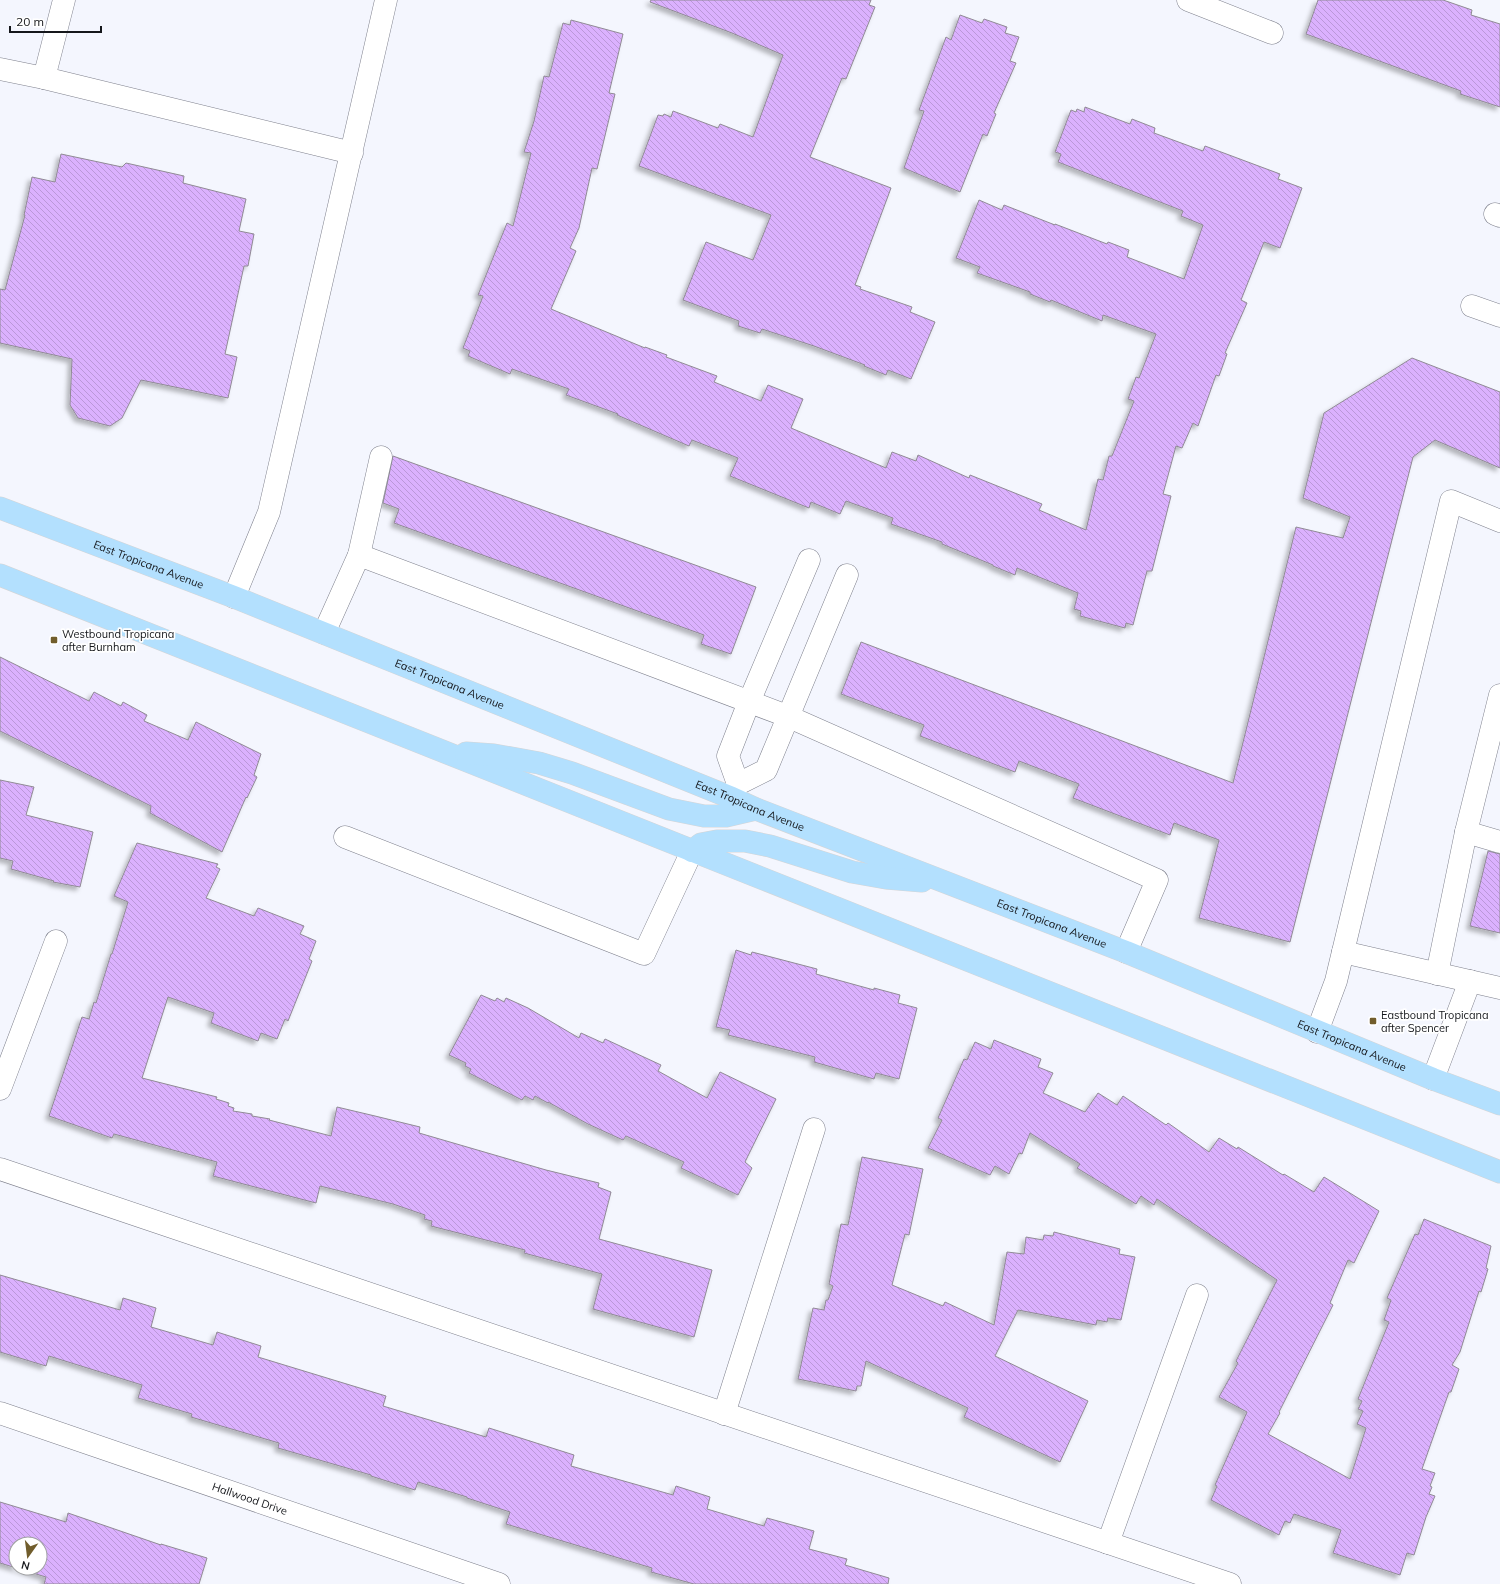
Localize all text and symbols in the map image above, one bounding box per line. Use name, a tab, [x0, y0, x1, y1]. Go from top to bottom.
scale bar	[10, 8, 101, 34]
text: 20 m	[16, 14, 44, 29]
street label: East Tropicana Avenue	[92, 537, 206, 592]
place label: Westbound Tropicana after Burnham	[62, 627, 174, 654]
marker: Westbound Tropicana after Burnham	[49, 635, 59, 645]
street label: East Tropicana Avenue	[393, 656, 506, 712]
street label: East Tropicana Avenue	[693, 777, 807, 834]
street label: East Tropicana Avenue	[995, 896, 1109, 951]
place label: Eastbound Tropicana after Spencer	[1381, 1008, 1489, 1035]
marker: Eastbound Tropicana after Spencer	[1368, 1016, 1378, 1026]
street label: East Tropicana Avenue	[1295, 1017, 1409, 1074]
street label: Hallwood Drive	[210, 1479, 289, 1518]
north arrow	[8, 1536, 48, 1576]
text: N	[20, 1558, 31, 1574]

